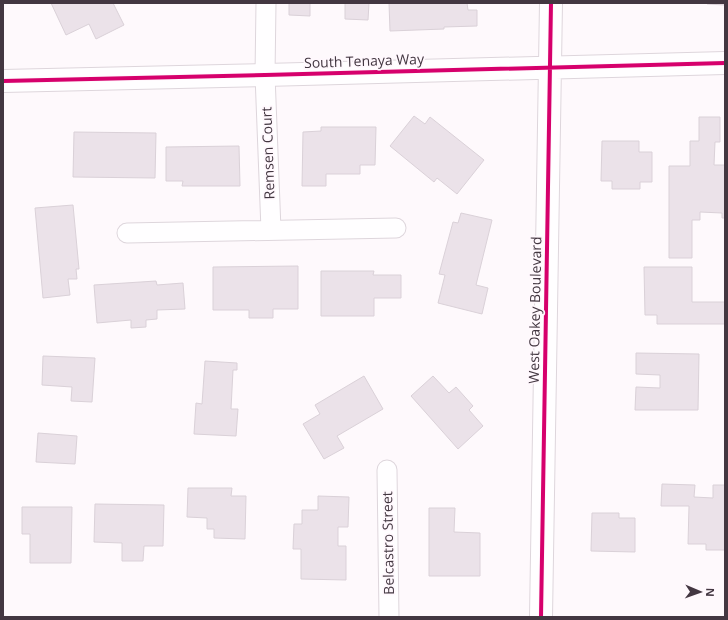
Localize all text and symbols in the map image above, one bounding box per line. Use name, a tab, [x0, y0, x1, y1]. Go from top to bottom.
street label: South Tenaya Way	[304, 49, 425, 72]
street label: Remsen Court	[256, 106, 279, 200]
street label: West Oakey Boulevard	[524, 236, 545, 384]
street label: Belcastro Street	[377, 491, 398, 595]
north arrow	[680, 572, 720, 612]
text: N	[703, 588, 718, 597]

